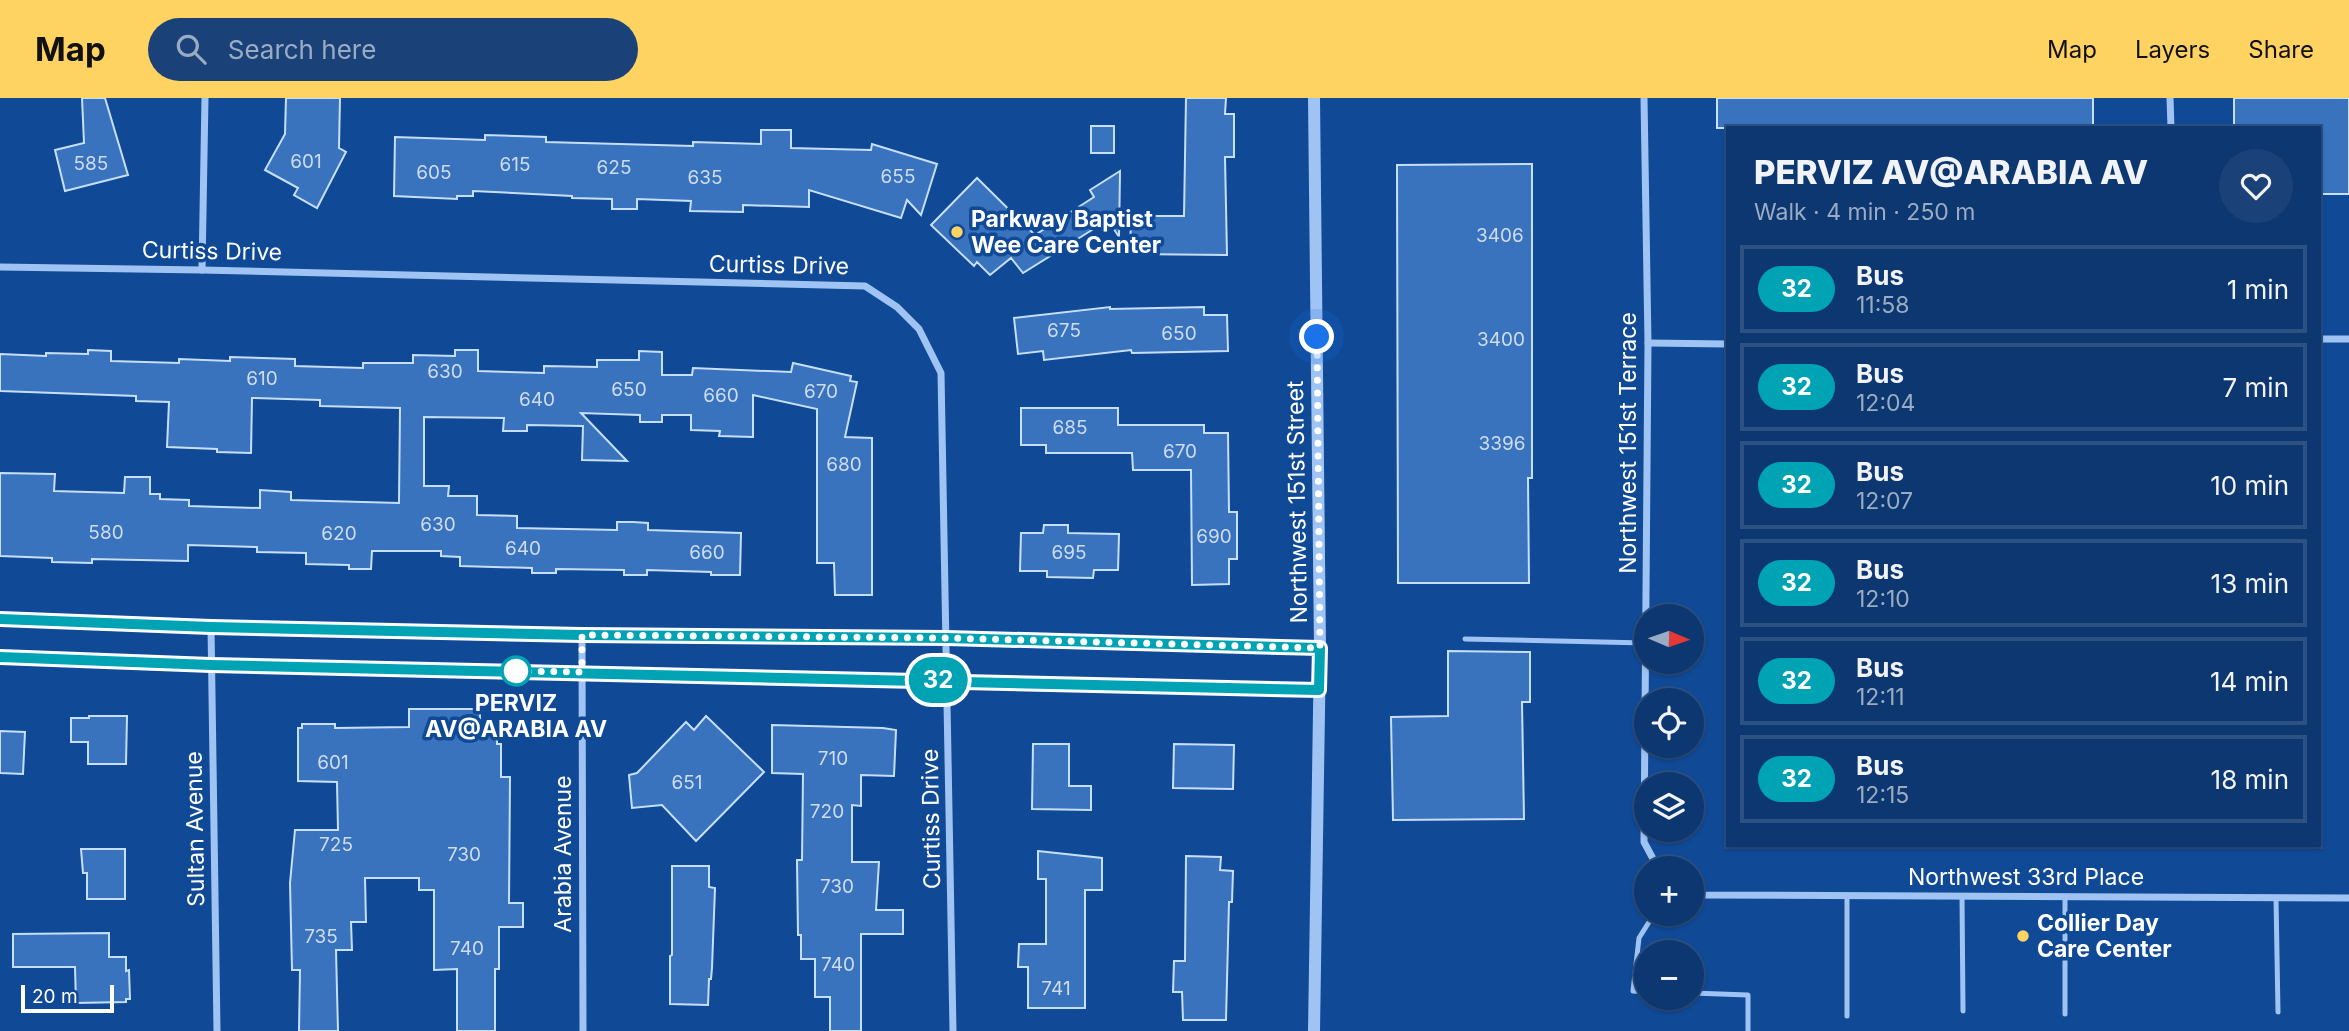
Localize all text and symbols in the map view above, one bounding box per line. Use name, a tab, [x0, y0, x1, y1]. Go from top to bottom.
search box	[148, 18, 638, 81]
text: Map	[35, 29, 106, 69]
icon: search	[172, 30, 210, 68]
text: Search here	[228, 34, 376, 65]
text: Map	[2047, 35, 2097, 64]
text: Layers	[2135, 35, 2210, 64]
text: Share	[2248, 35, 2314, 64]
button: heart	[2219, 149, 2293, 223]
house number: 601	[290, 150, 322, 173]
house number: 585	[74, 152, 108, 175]
text: PERVIZ AV@ARABIA AV	[1754, 152, 2148, 192]
house number: 615	[499, 153, 531, 176]
house number: 625	[597, 156, 631, 179]
house number: 605	[416, 161, 452, 184]
house number: 655	[881, 165, 915, 188]
house number: 635	[687, 166, 723, 189]
text: Walk · 4 min · 250 m	[1754, 198, 1976, 226]
place label: Parkway Baptist Wee Care Center	[971, 205, 1161, 259]
marker: Parkway Baptist Wee Care Center	[949, 224, 965, 240]
house number: 3406	[1476, 224, 1524, 247]
street label: Curtiss Drive	[142, 236, 282, 266]
street label: Curtiss Drive	[709, 250, 849, 280]
text: Bus	[1856, 260, 1904, 291]
text: 32	[1781, 274, 1812, 303]
text: 1 min	[2227, 274, 2289, 305]
text: 11:58	[1856, 291, 1910, 319]
street label: Northwest 151st Terrace	[1614, 312, 1642, 574]
house number: 675	[1047, 319, 1081, 342]
your location	[1299, 319, 1334, 354]
house number: 650	[1161, 322, 1197, 345]
house number: 3400	[1477, 328, 1525, 351]
text: Bus	[1856, 358, 1904, 389]
house number: 630	[427, 360, 463, 383]
house number: 610	[246, 367, 278, 390]
text: 32	[1781, 372, 1812, 401]
text: 7 min	[2223, 372, 2289, 403]
house number: 650	[611, 378, 647, 401]
house number: 670	[804, 380, 838, 403]
street label: Northwest 151st Street	[1281, 380, 1313, 624]
house number: 660	[703, 384, 739, 407]
house number: 640	[519, 388, 555, 411]
text: 12:04	[1856, 389, 1915, 417]
house number: 685	[1052, 416, 1088, 439]
house number: 3396	[1478, 432, 1526, 455]
house number: 670	[1163, 440, 1197, 463]
house number: 680	[826, 453, 862, 476]
text: Bus	[1856, 456, 1904, 487]
text: 32	[1781, 470, 1812, 499]
text: 10 min	[2210, 470, 2289, 501]
text: 12:07	[1856, 487, 1913, 515]
house number: 630	[420, 513, 456, 536]
house number: 580	[88, 521, 124, 544]
house number: 620	[321, 522, 357, 545]
house number: 690	[1196, 525, 1232, 548]
house number: 640	[505, 537, 541, 560]
house number: 660	[689, 541, 725, 564]
house number: 695	[1051, 541, 1087, 564]
text: Bus	[1856, 554, 1904, 585]
text: 32	[1781, 568, 1812, 597]
text: 13 min	[2211, 568, 2289, 599]
text: 12:10	[1856, 585, 1910, 613]
north arrow	[1634, 604, 1704, 674]
map controls	[1634, 604, 1704, 1010]
text: Bus	[1856, 652, 1904, 683]
marker: PERVIZ AV@ARABIA AV	[501, 656, 531, 686]
line badge: 32	[906, 657, 970, 703]
text: 32	[923, 665, 953, 694]
text: 32	[1781, 666, 1812, 695]
text: 14 min	[2210, 666, 2289, 697]
text: 12:11	[1856, 683, 1905, 711]
button: locate	[1634, 688, 1704, 758]
place label: PERVIZ AV@ARABIA AV	[425, 689, 607, 743]
house number: 710	[818, 747, 848, 770]
street label: Curtiss Drive	[916, 749, 946, 889]
text: Bus	[1856, 750, 1904, 781]
street label: Sultan Avenue	[180, 751, 210, 907]
house number: 601	[317, 751, 349, 774]
text: 32	[1781, 764, 1812, 793]
text: 18 min	[2211, 764, 2289, 795]
house number: 651	[671, 771, 703, 794]
button: layers	[1634, 772, 1704, 842]
street label: Arabia Avenue	[549, 775, 577, 933]
text: 12:15	[1856, 781, 1909, 809]
house number: 720	[810, 800, 844, 823]
house number: 725	[319, 833, 353, 856]
house number: 730	[447, 843, 481, 866]
button: +	[1634, 856, 1704, 926]
street label: Northwest 33rd Place	[1908, 863, 2144, 891]
house number: 730	[820, 875, 854, 898]
place label: Collier Day Care Center	[2037, 909, 2172, 963]
house number: 735	[304, 925, 338, 948]
marker: Collier Day Care Center	[2015, 928, 2031, 944]
house number: 740	[450, 937, 484, 960]
button: −	[1634, 940, 1704, 1010]
house number: 740	[821, 953, 855, 976]
house number: 741	[1041, 977, 1071, 1000]
scale bar	[21, 982, 114, 1014]
text: 20 m	[32, 985, 78, 1008]

